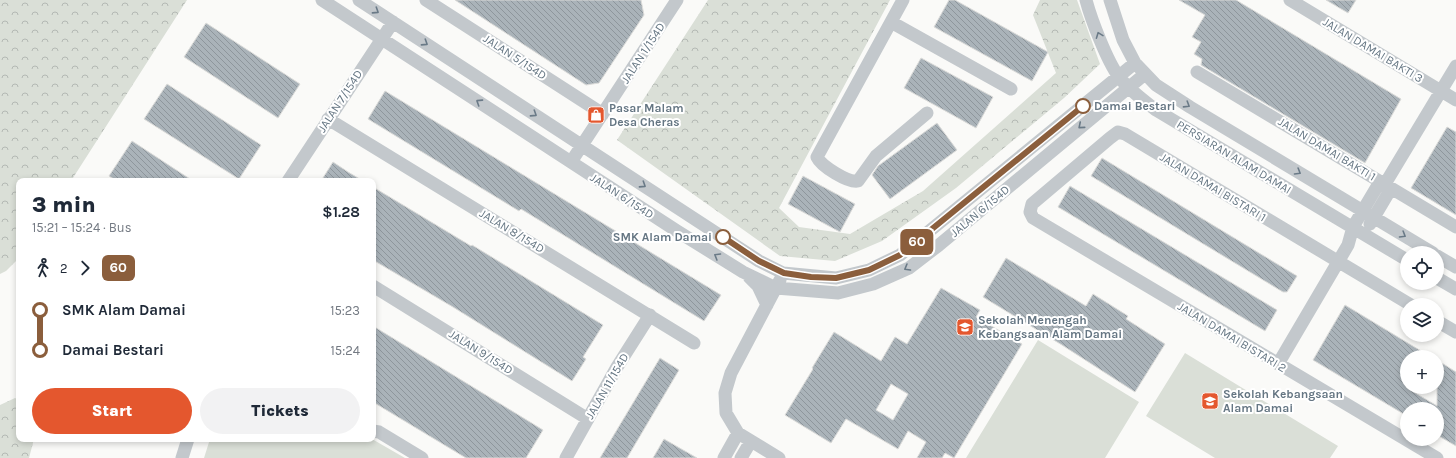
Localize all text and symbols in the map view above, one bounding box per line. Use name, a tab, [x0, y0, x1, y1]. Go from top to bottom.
one-way arrow	[372, 6, 379, 14]
street label: JALAN DAMAI BAKTI 3	[1320, 15, 1426, 85]
street label: JALAN 1/154D	[618, 20, 668, 86]
street label: JALAN 5/154D	[481, 31, 549, 83]
one-way arrow	[1095, 31, 1103, 38]
one-way arrow	[421, 38, 428, 46]
street label: JALAN 7/154D	[315, 67, 365, 135]
marker: Damai Bestari	[1075, 98, 1091, 114]
one-way arrow	[476, 99, 483, 107]
place label: Damai Bestari	[1094, 99, 1176, 113]
one-way arrow	[1183, 100, 1190, 107]
place label: Pasar Malam Desa Cheras	[609, 101, 684, 129]
shop icon: Pasar Malam Desa Cheras	[586, 105, 606, 125]
one-way arrow	[530, 109, 537, 117]
street label: JALAN DAMAI BAKTI 1	[1276, 114, 1378, 184]
street label: PERSIARAN ALAM DAMAI	[1174, 117, 1294, 197]
one-way arrow	[1079, 122, 1086, 129]
street label: JALAN DAMAI BISTARI 1	[1157, 150, 1269, 224]
one-way arrow	[1294, 168, 1301, 175]
street label: JALAN 6/154D	[588, 170, 656, 222]
one-way arrow	[639, 180, 646, 188]
street label: JALAN 6/154D	[948, 182, 1012, 240]
text: 3 min	[32, 192, 96, 218]
text: $1.28	[322, 203, 360, 221]
street label: JALAN 8/154D	[477, 206, 547, 256]
text: 15:21 – 15:24 · Bus	[32, 220, 131, 235]
marker: SMK Alam Damai	[715, 229, 731, 245]
line badge: 60	[899, 229, 935, 255]
place label: SMK Alam Damai	[613, 230, 712, 244]
one-way arrow	[1399, 231, 1406, 238]
text: 60	[908, 233, 926, 250]
map controls	[1400, 246, 1444, 446]
button: locate	[1400, 246, 1444, 290]
one-way arrow	[714, 253, 721, 261]
icon: walk	[32, 257, 54, 279]
icon: forward	[74, 257, 96, 279]
text: 60	[110, 259, 127, 276]
text: 2	[60, 261, 68, 276]
one-way arrow	[904, 263, 911, 270]
button: layers	[1400, 298, 1444, 342]
street label: JALAN DAMAI BISTARI 2	[1175, 299, 1289, 375]
text: SMK Alam Damai	[62, 301, 186, 319]
text: 15:23	[330, 303, 360, 318]
place label: Sekolah Menengah Kebangsaan Alam Damai	[978, 313, 1122, 341]
school or university icon: Sekolah Menengah Kebangsaan Alam Damai	[955, 317, 975, 337]
street label: JALAN 9/154D	[446, 327, 516, 377]
text: Damai Bestari	[62, 341, 164, 359]
text: 15:24	[331, 343, 360, 358]
street label: JALAN 11/154D	[582, 350, 632, 421]
button: +	[1400, 350, 1444, 394]
place label: Sekolah Kebangsaan Alam Damai	[1223, 387, 1343, 415]
button: Start	[32, 388, 192, 434]
button: Tickets	[200, 388, 360, 434]
school or university icon: Sekolah Kebangsaan Alam Damai	[1200, 391, 1220, 411]
button: −	[1400, 402, 1444, 446]

